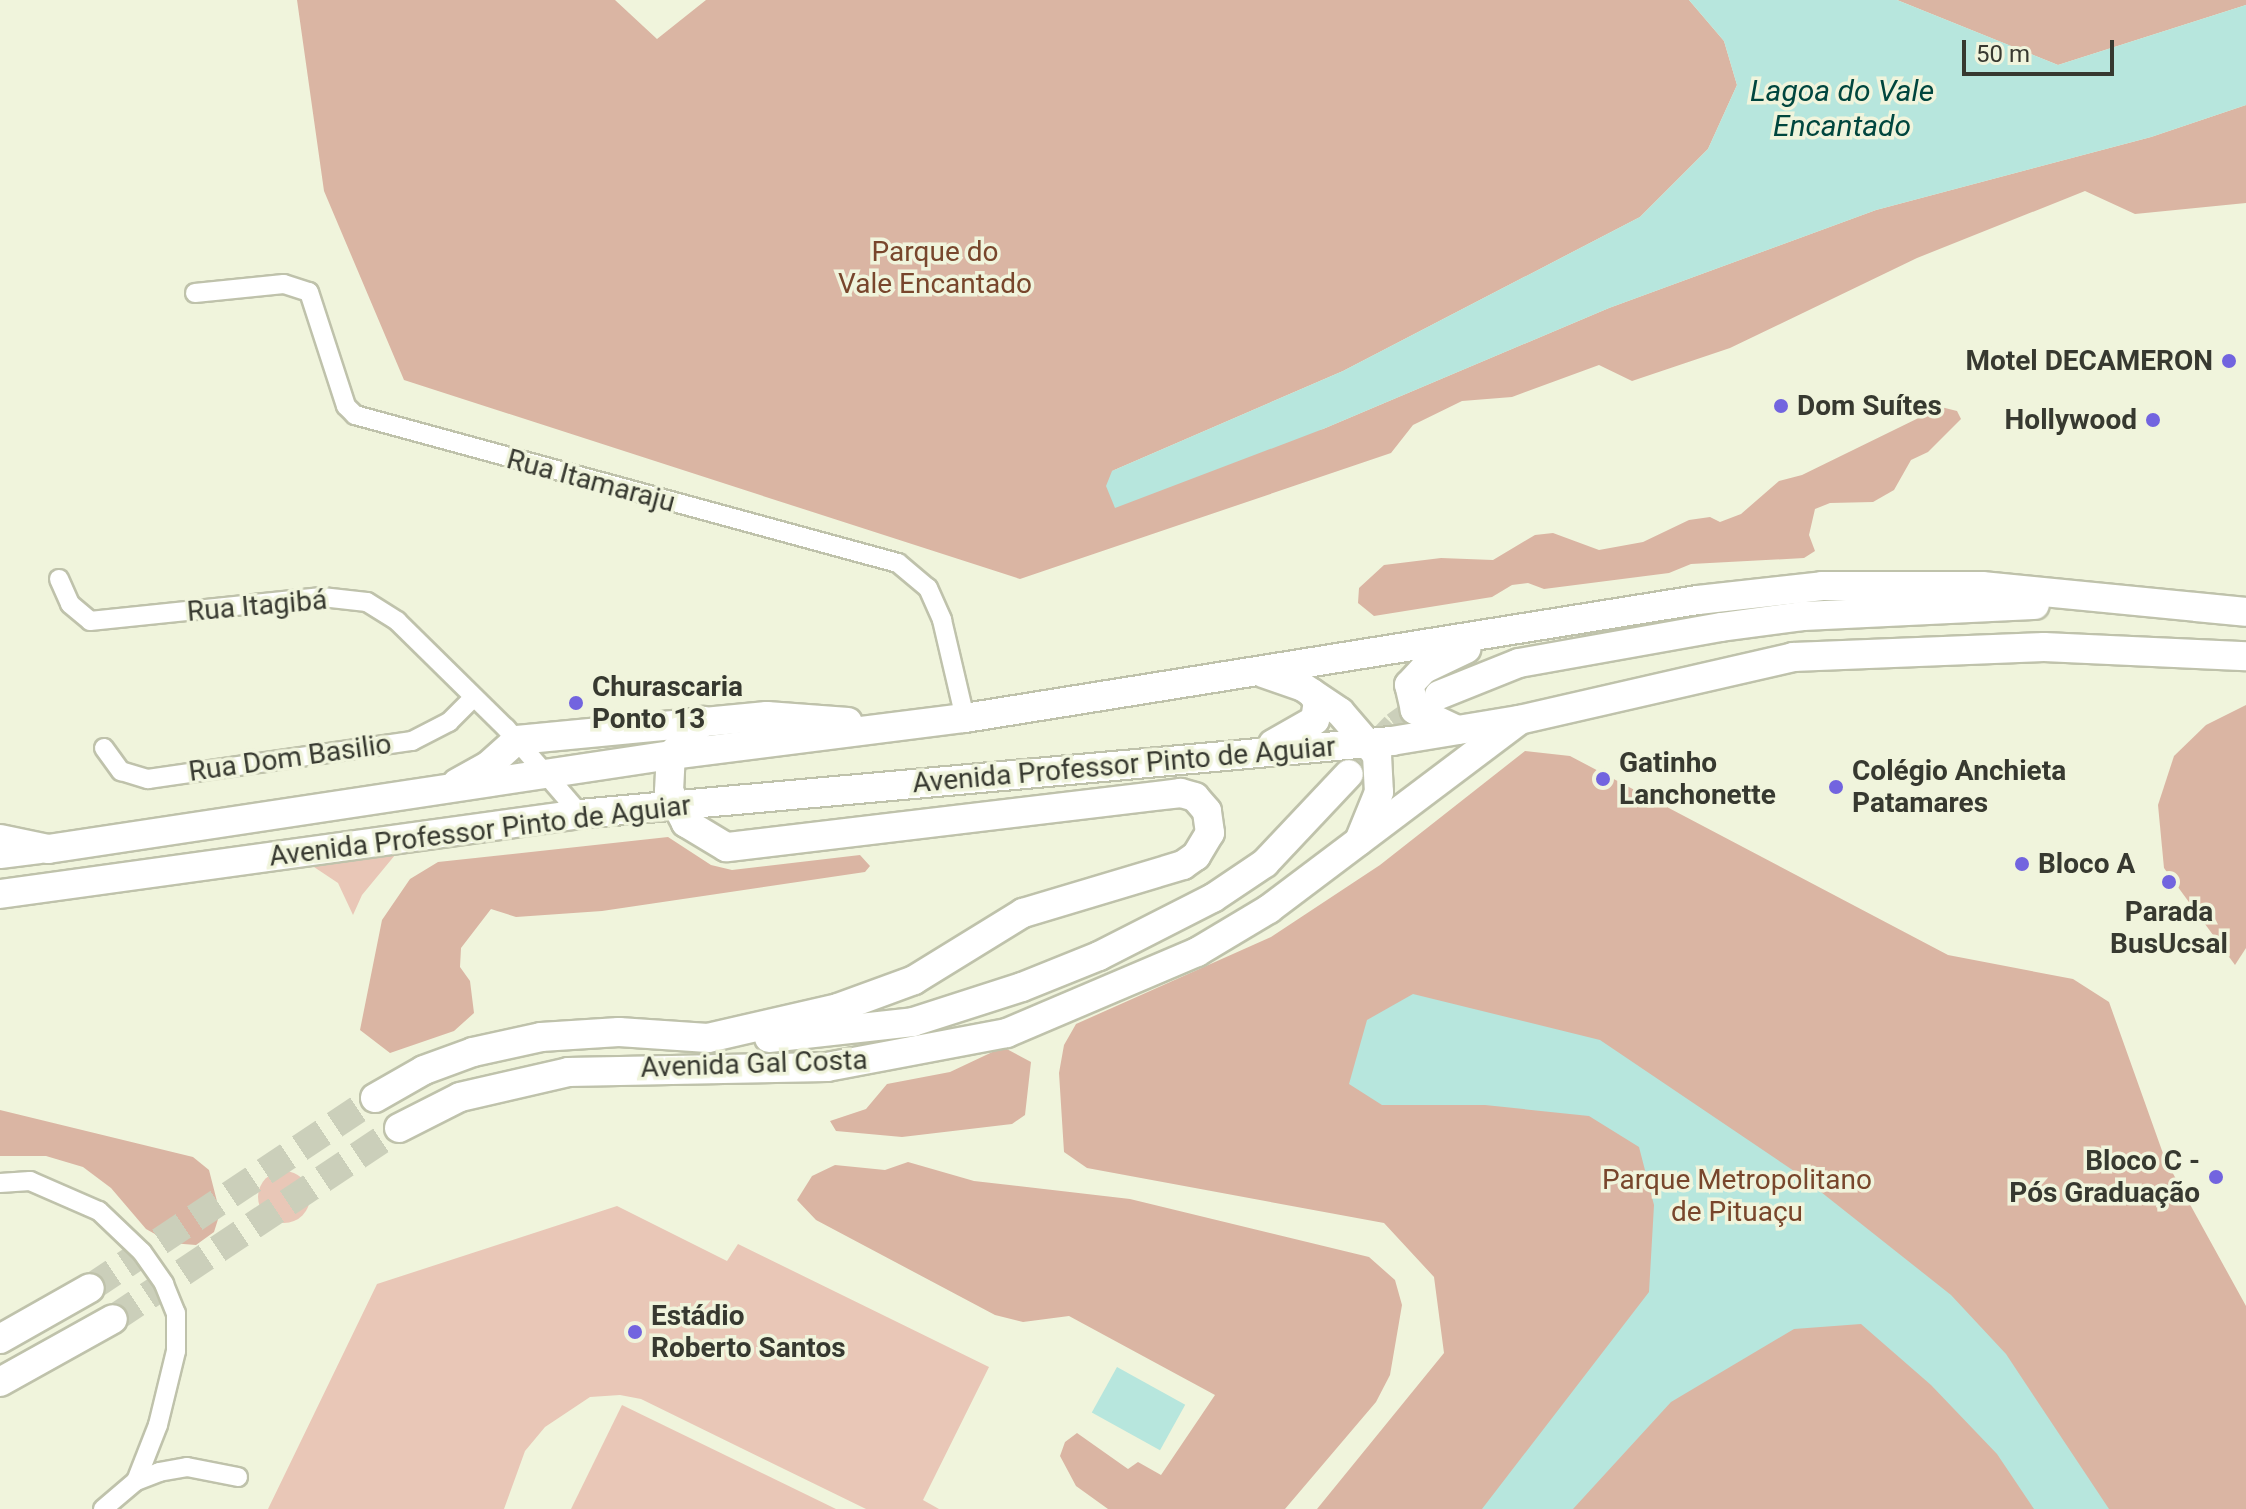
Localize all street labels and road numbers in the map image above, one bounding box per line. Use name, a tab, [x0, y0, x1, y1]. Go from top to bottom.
street label: Rua Itamaraju	[503, 442, 679, 520]
street label: Rua Itagibá	[186, 583, 328, 629]
street label: Rua Dom Basilio	[187, 727, 393, 789]
street label: Avenida Professor Pinto de Aguiar	[911, 730, 1337, 800]
street label: Avenida Professor Pinto de Aguiar	[267, 788, 693, 874]
street label: Avenida Gal Costa	[640, 1043, 868, 1085]

